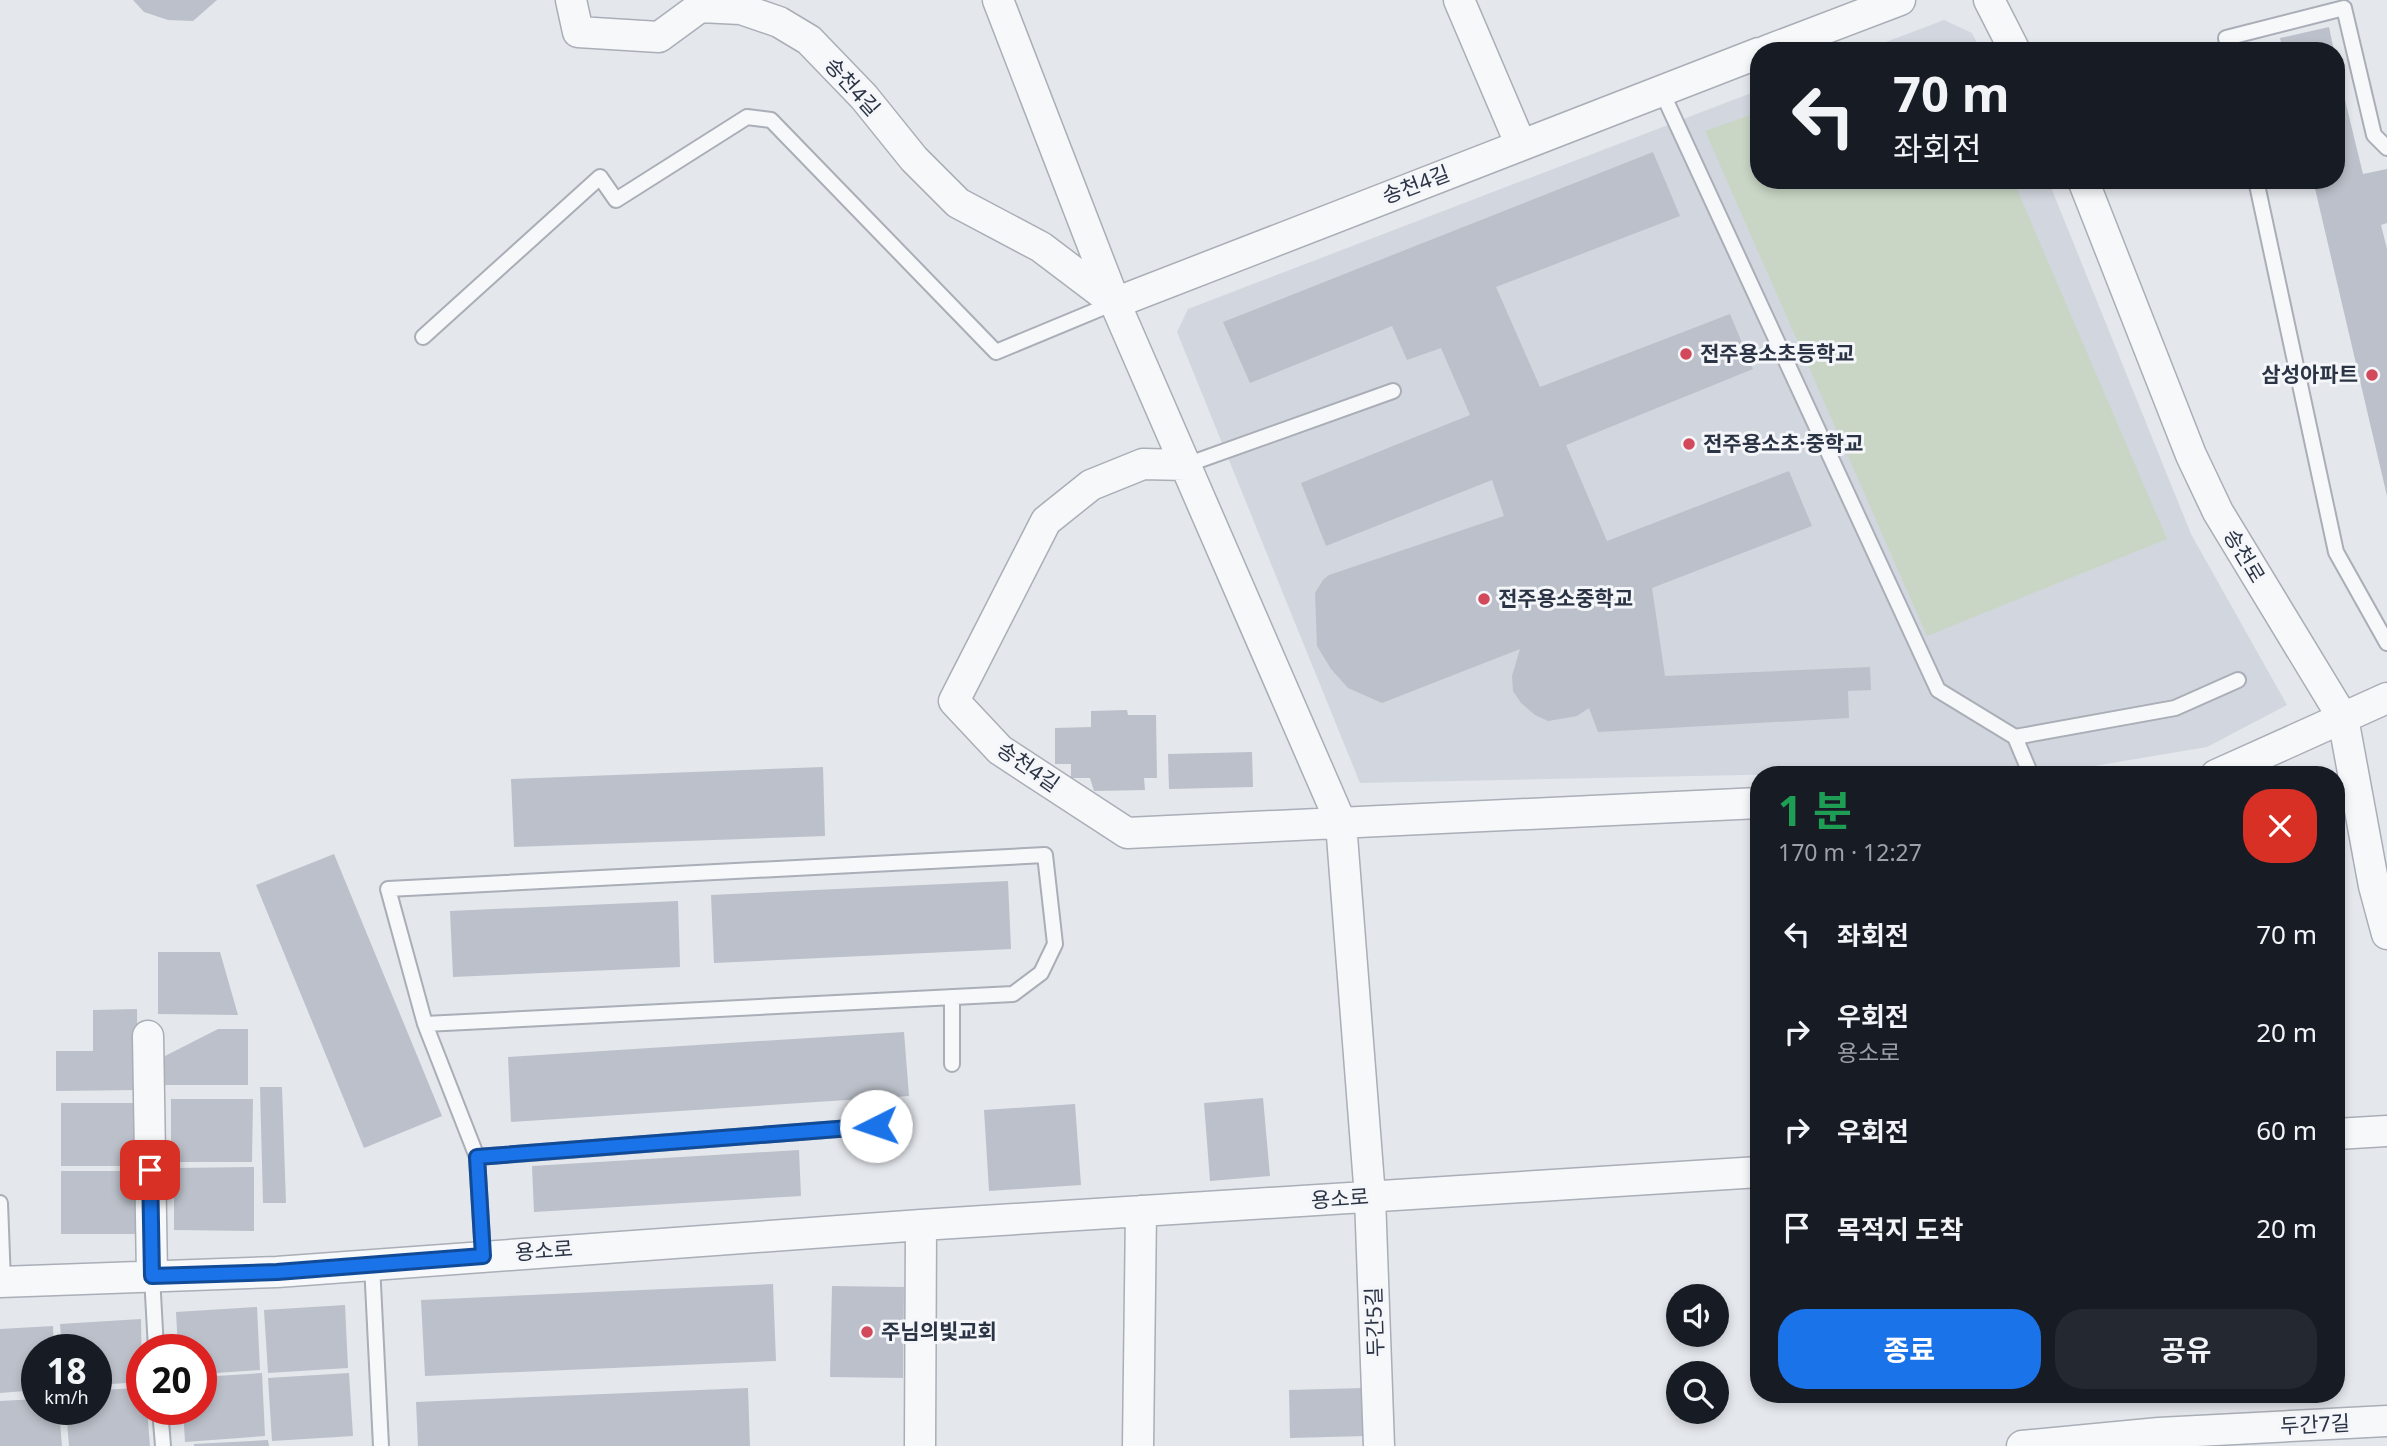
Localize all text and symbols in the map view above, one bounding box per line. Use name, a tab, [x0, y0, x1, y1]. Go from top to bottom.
street label: 송천4길	[819, 51, 887, 122]
text: 70 m	[1893, 60, 2010, 126]
icon: left	[1778, 70, 1869, 161]
text: 좌회전	[1893, 126, 1981, 169]
street label: 송천4길	[1378, 158, 1453, 210]
place label: 전주용소초등학교	[1700, 339, 1855, 367]
marker: 전주용소초등학교	[1678, 346, 1694, 362]
place label: 삼성아파트	[2261, 360, 2358, 388]
marker: 삼성아파트	[2364, 367, 2380, 383]
place label: 전주용소초·중학교	[1703, 429, 1863, 457]
marker: 전주용소초·중학교	[1681, 436, 1697, 452]
street label: 송천로	[2218, 523, 2272, 588]
place label: 전주용소중학교	[1498, 584, 1633, 612]
marker: 전주용소중학교	[1476, 591, 1492, 607]
street label: 송천4길	[992, 735, 1065, 798]
text: 1 분	[1778, 781, 1852, 838]
button: close	[2243, 789, 2317, 863]
text: 170 m · 12:27	[1778, 836, 1922, 868]
icon: left	[1778, 915, 1816, 953]
text: 70 m	[2256, 916, 2317, 952]
text: 좌회전	[1837, 917, 1909, 953]
text: 우회전	[1837, 998, 1909, 1034]
icon: right	[1778, 1013, 1816, 1051]
text: 20 m	[2256, 1014, 2317, 1050]
text: 용소로	[1837, 1036, 1900, 1068]
position arrow	[839, 1089, 913, 1163]
icon: right	[1778, 1111, 1816, 1149]
text: 60 m	[2256, 1112, 2317, 1148]
text: 우회전	[1837, 1113, 1909, 1149]
pin	[120, 1140, 180, 1200]
icon: arrive	[131, 1151, 169, 1189]
street label: 용소로	[1310, 1182, 1370, 1214]
icon: arrive	[1778, 1209, 1816, 1247]
text: 20 m	[2256, 1210, 2317, 1246]
text: 목적지 도착	[1837, 1211, 1963, 1247]
street label: 용소로	[514, 1234, 574, 1266]
map controls	[1666, 1284, 1729, 1424]
button: sound	[1666, 1284, 1729, 1347]
street label: 두간5길	[1359, 1287, 1389, 1357]
button: 종료	[1778, 1309, 2041, 1389]
button: 공유	[2055, 1309, 2317, 1389]
place label: 주님의빛교회	[881, 1317, 997, 1345]
marker: 주님의빛교회	[859, 1324, 875, 1340]
speed limit sign: 20	[126, 1334, 217, 1425]
text: 18	[46, 1347, 87, 1394]
button: search	[1666, 1361, 1729, 1424]
text: km/h	[44, 1385, 89, 1409]
street label: 두간7길	[2279, 1408, 2351, 1440]

